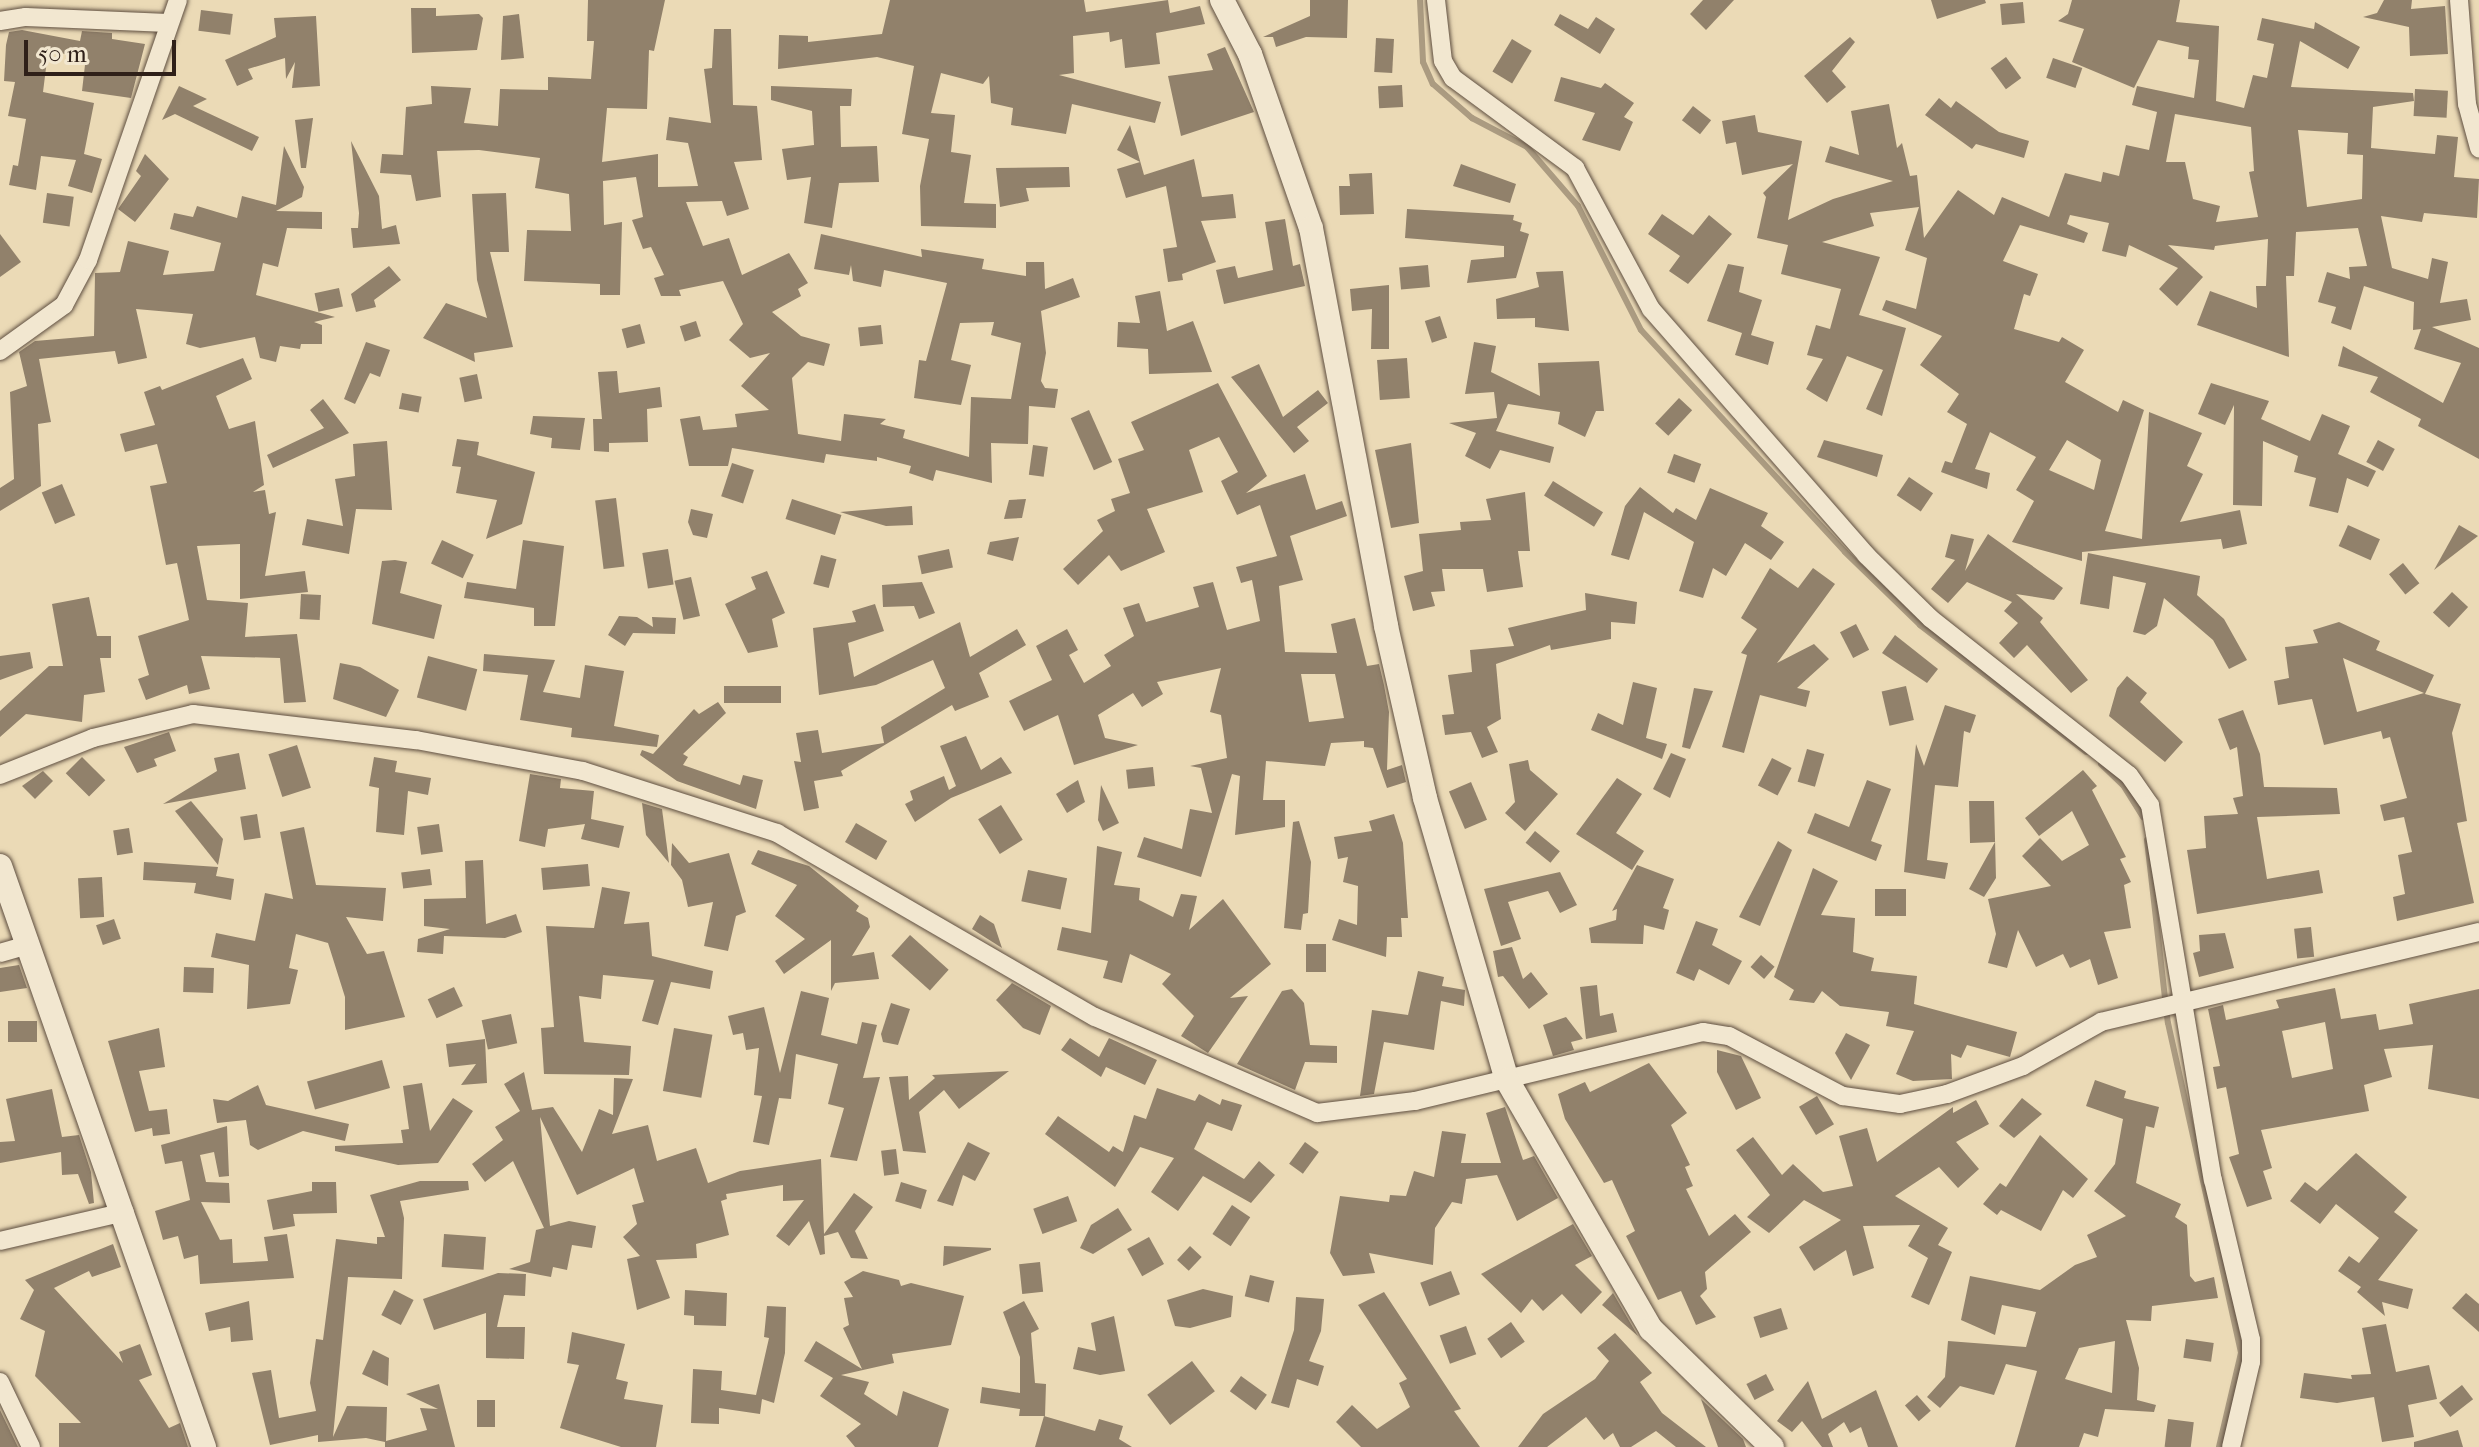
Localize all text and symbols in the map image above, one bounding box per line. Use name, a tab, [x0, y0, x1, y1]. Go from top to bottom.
scale bar	[28, 24, 180, 74]
text: 50 m	[38, 40, 87, 68]

